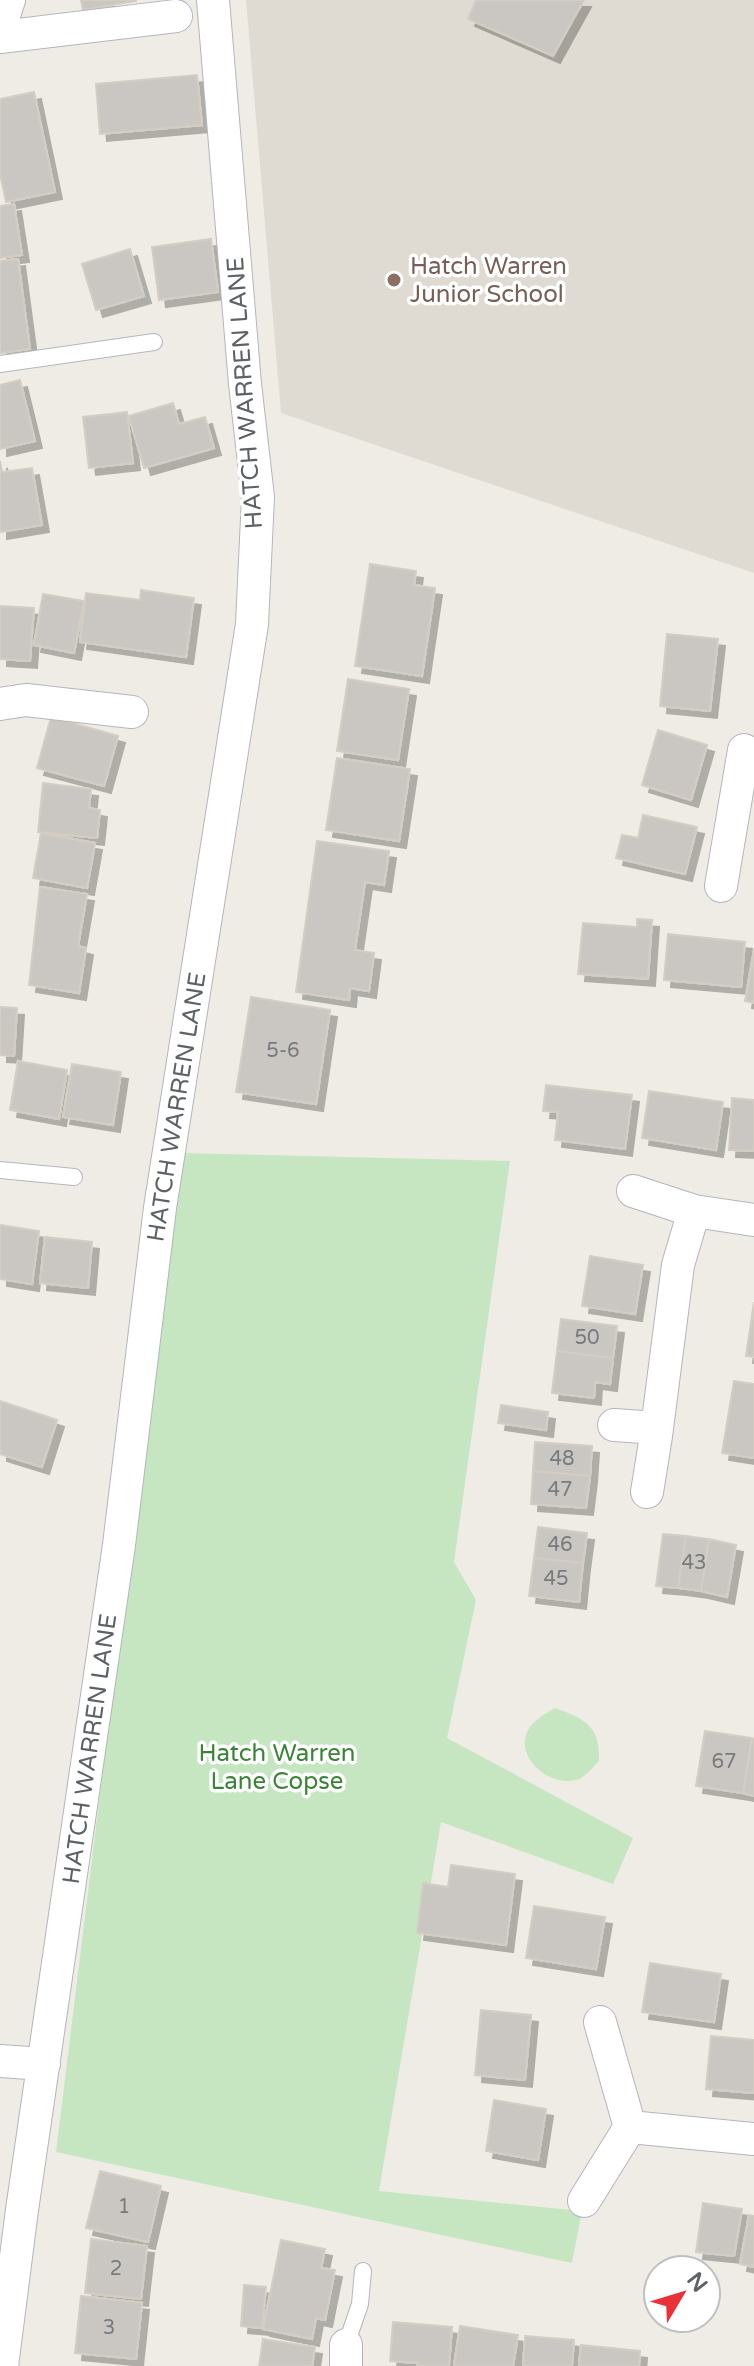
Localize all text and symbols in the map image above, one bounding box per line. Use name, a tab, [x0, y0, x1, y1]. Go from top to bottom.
place label: Hatch Warren Junior School	[410, 252, 567, 309]
street label: HATCH WARREN LANE	[221, 256, 269, 530]
marker: Hatch Warren Junior School	[385, 271, 403, 289]
street label: HATCH WARREN LANE	[141, 970, 213, 1244]
house number: 5-6	[266, 1039, 300, 1063]
house number: 50	[574, 1326, 600, 1350]
house number: 48	[549, 1447, 575, 1471]
house number: 47	[547, 1478, 573, 1502]
house number: 46	[547, 1533, 573, 1557]
house number: 43	[681, 1551, 707, 1575]
house number: 45	[543, 1567, 569, 1591]
street label: HATCH WARREN LANE	[57, 1612, 123, 1886]
park label: Hatch Warren Lane Copse	[199, 1739, 355, 1796]
house number: 67	[711, 1750, 737, 1774]
house number: 1	[118, 2195, 130, 2219]
north arrow	[642, 2254, 722, 2334]
house number: 2	[110, 2257, 122, 2281]
text: N	[681, 2267, 713, 2297]
house number: 3	[103, 2316, 115, 2340]

